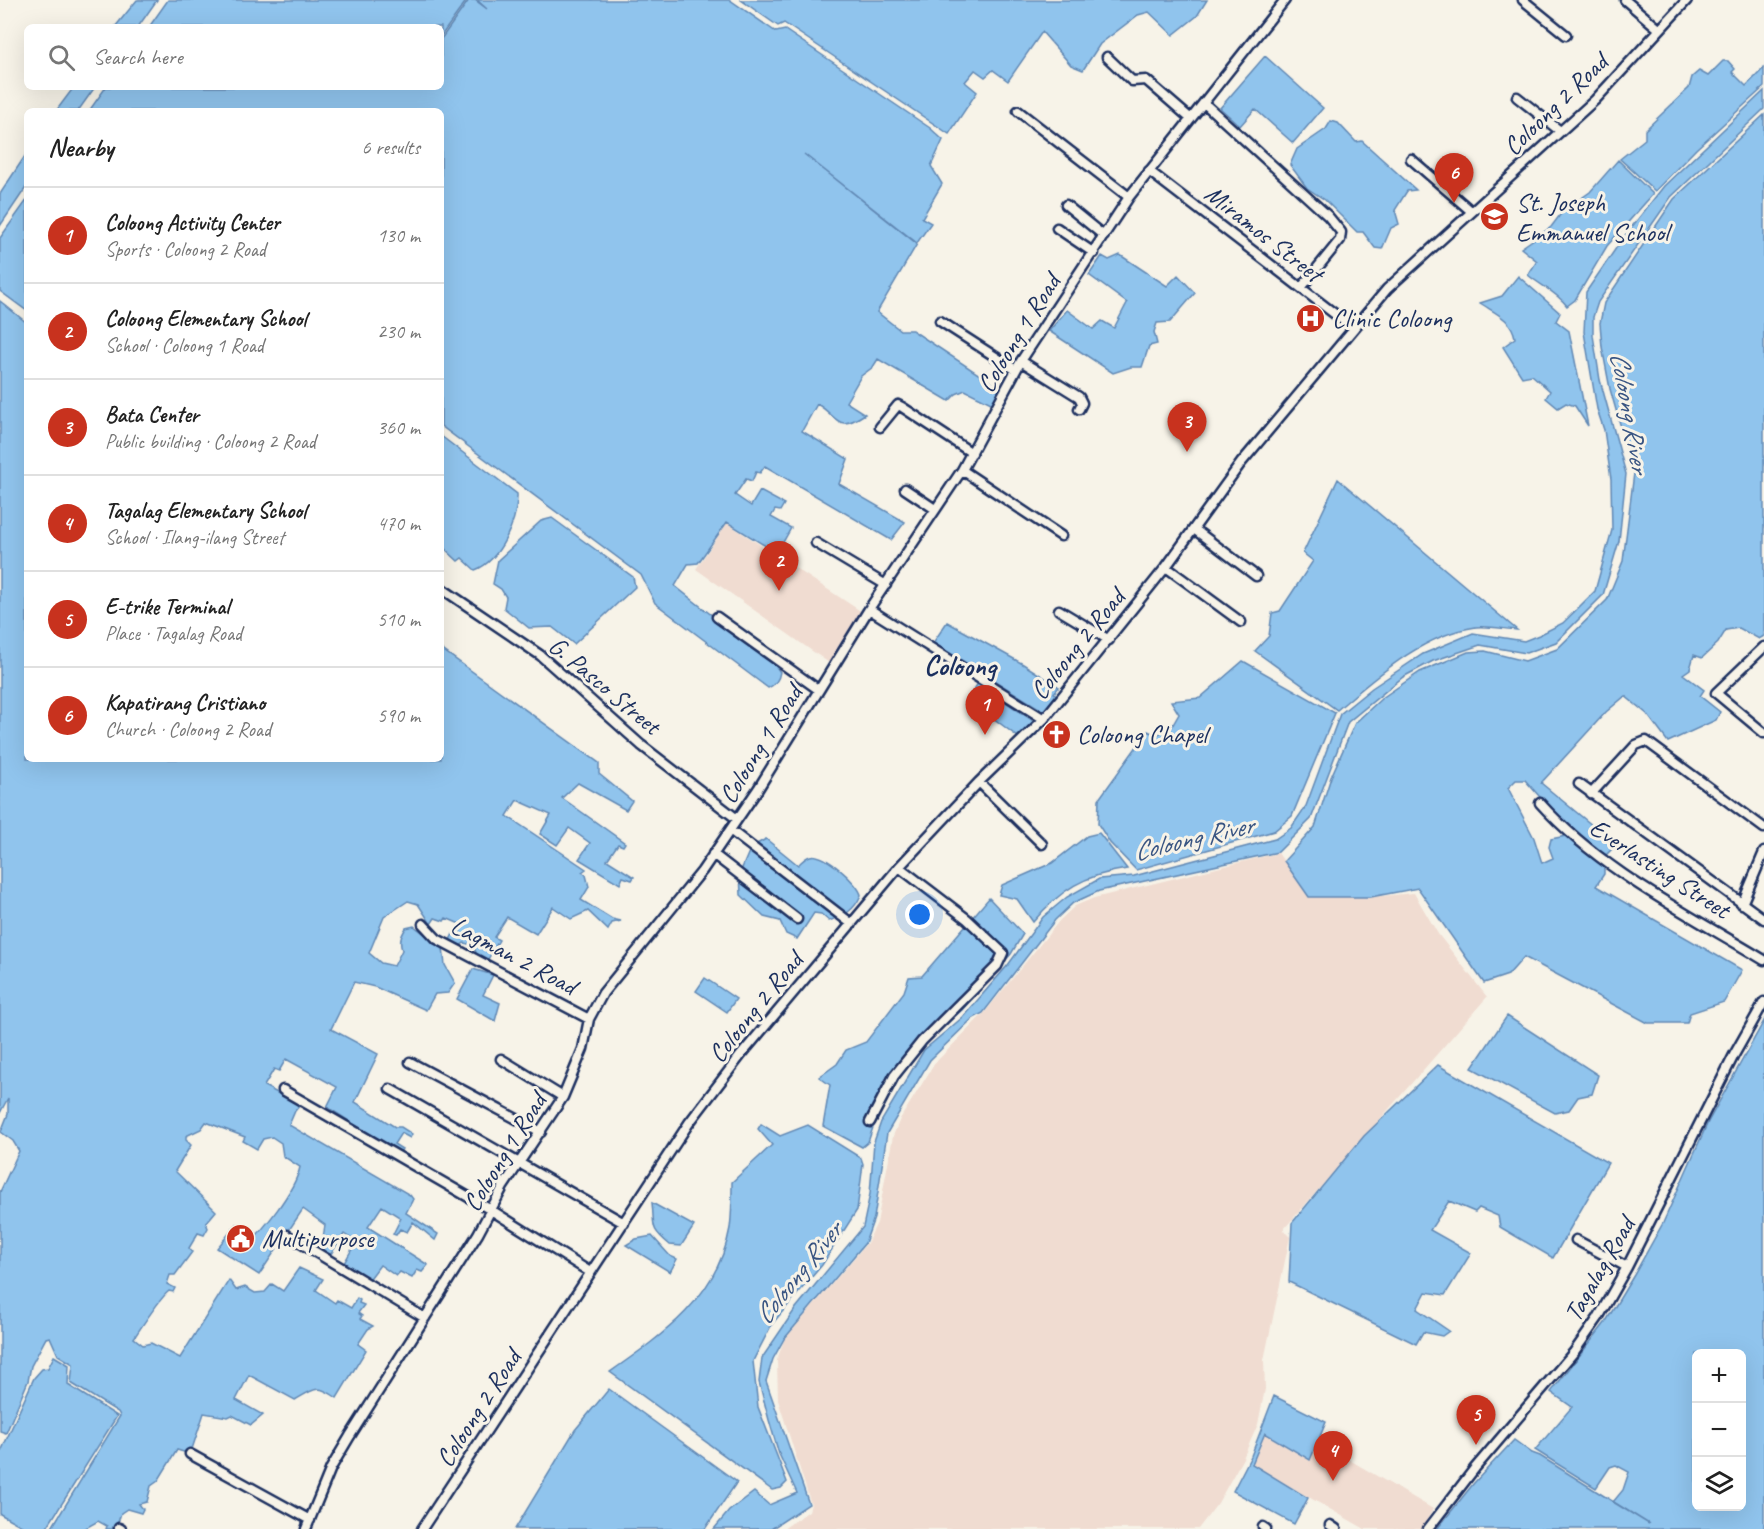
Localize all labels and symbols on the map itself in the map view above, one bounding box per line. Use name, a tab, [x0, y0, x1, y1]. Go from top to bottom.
street label: Coloong 2 Road	[1496, 44, 1617, 162]
pin: 6	[1434, 154, 1474, 203]
street label: Miramos Street	[1198, 177, 1332, 292]
place label: St. Joseph Emmanuel School	[1516, 186, 1673, 249]
school or university icon: St. Joseph Emmanuel School	[1479, 201, 1511, 233]
street label: Coloong 1 Road	[969, 265, 1070, 398]
hospital icon: Clinic Coloong	[1295, 302, 1327, 334]
place label: Clinic Coloong	[1332, 302, 1453, 335]
water label: Coloong River	[1603, 349, 1658, 479]
pin: 3	[1168, 402, 1206, 452]
pin: 2	[760, 542, 798, 591]
street label: Coloong 2 Road	[1023, 579, 1134, 706]
street label: G. Pasco Street	[542, 629, 669, 743]
district label: Coloong	[924, 648, 999, 683]
street label: Coloong 1 Road	[711, 676, 812, 809]
pin: 1	[966, 686, 1004, 735]
church icon: Coloong Chapel	[1040, 718, 1072, 750]
place label: Coloong Chapel	[1077, 718, 1211, 751]
water label: Coloong River	[1130, 807, 1260, 868]
street label: Everlasting Street	[1583, 811, 1738, 927]
your location	[905, 900, 934, 929]
street label: Lagman 2 Road	[445, 909, 586, 1004]
street label: Coloong 2 Road	[701, 942, 812, 1069]
street label: Coloong 1 Road	[455, 1084, 556, 1217]
street label: Tagalag Road	[1556, 1208, 1644, 1327]
water label: Coloong River	[747, 1212, 852, 1331]
public building icon: Multipurpose	[225, 1222, 257, 1254]
place label: Multipurpose	[262, 1222, 375, 1255]
street label: Coloong 2 Road	[428, 1340, 531, 1473]
pin: 5	[1456, 1396, 1496, 1445]
pin: 4	[1314, 1432, 1352, 1481]

